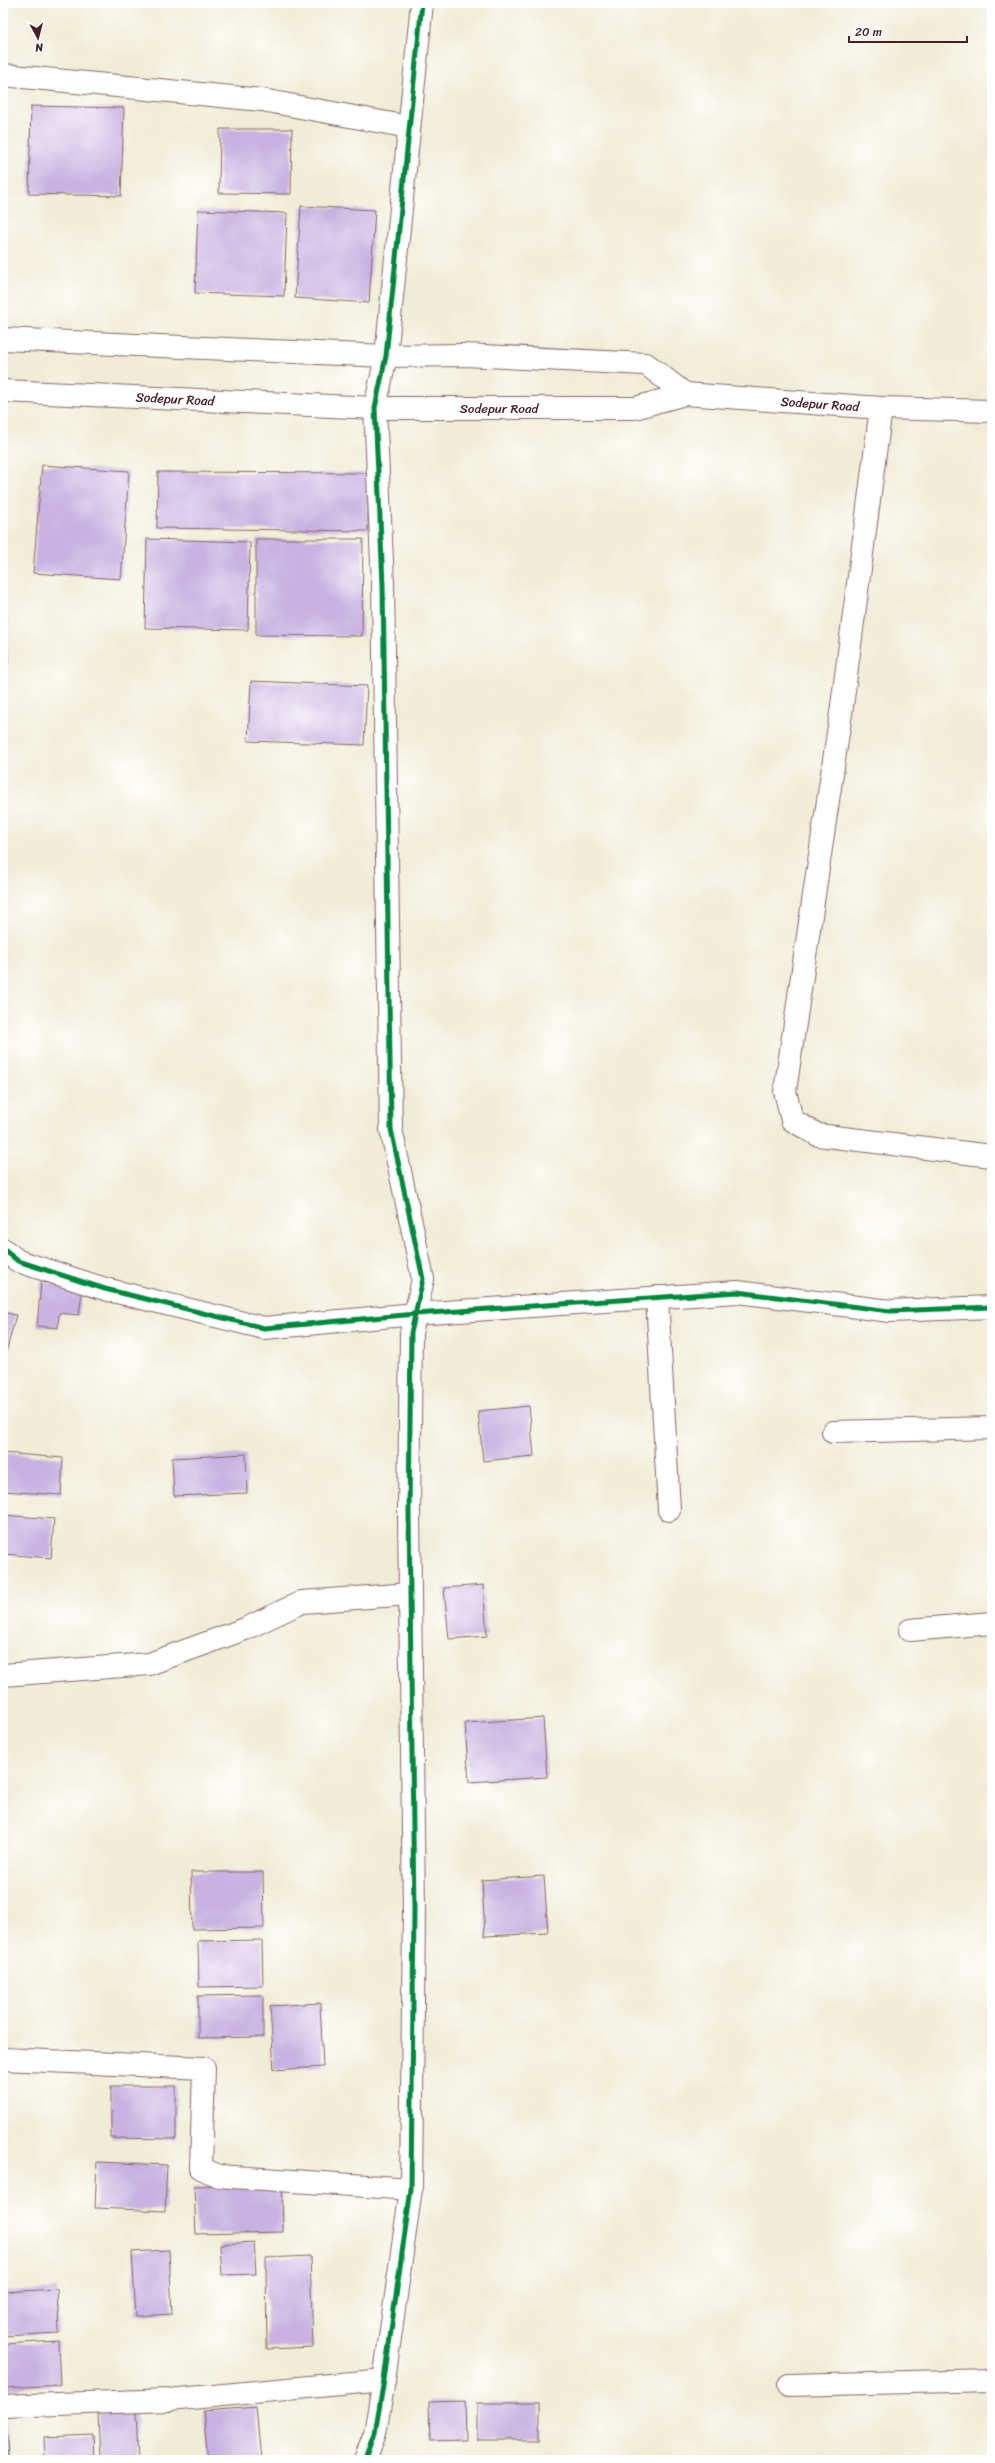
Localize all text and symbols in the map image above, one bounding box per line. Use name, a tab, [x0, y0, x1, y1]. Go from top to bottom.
north arrow	[18, 18, 58, 58]
scale bar	[849, 18, 967, 44]
text: 20 m	[855, 21, 882, 43]
text: N	[34, 37, 45, 57]
street label: Sodepur Road	[135, 385, 216, 413]
street label: Sodepur Road	[780, 390, 861, 418]
street label: Sodepur Road	[460, 397, 540, 420]

